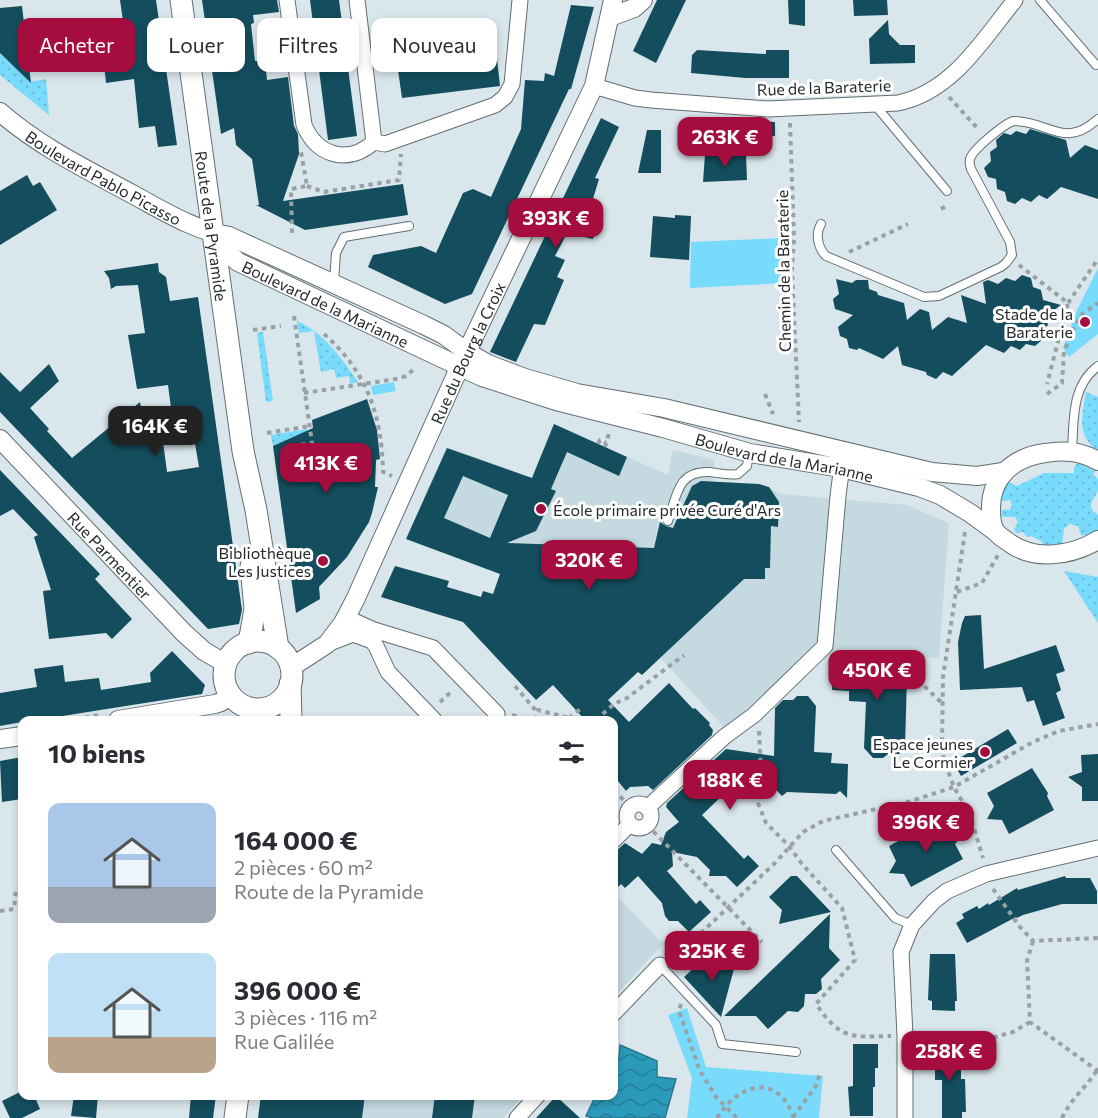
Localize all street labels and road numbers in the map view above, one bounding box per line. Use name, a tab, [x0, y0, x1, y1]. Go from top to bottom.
street label: Rue de la Baraterie	[756, 75, 892, 99]
street label: Boulevard Pablo Picasso	[22, 126, 185, 228]
street label: Route de la Pyramide	[192, 149, 232, 302]
street label: Chemin de la Baraterie	[772, 190, 794, 352]
street label: Boulevard de la Marianne	[239, 256, 412, 351]
street label: Rue du Bourg la Croix	[426, 278, 509, 426]
street label: Boulevard de la Marianne	[693, 428, 875, 485]
street label: Rue Parmentier	[64, 508, 156, 603]

